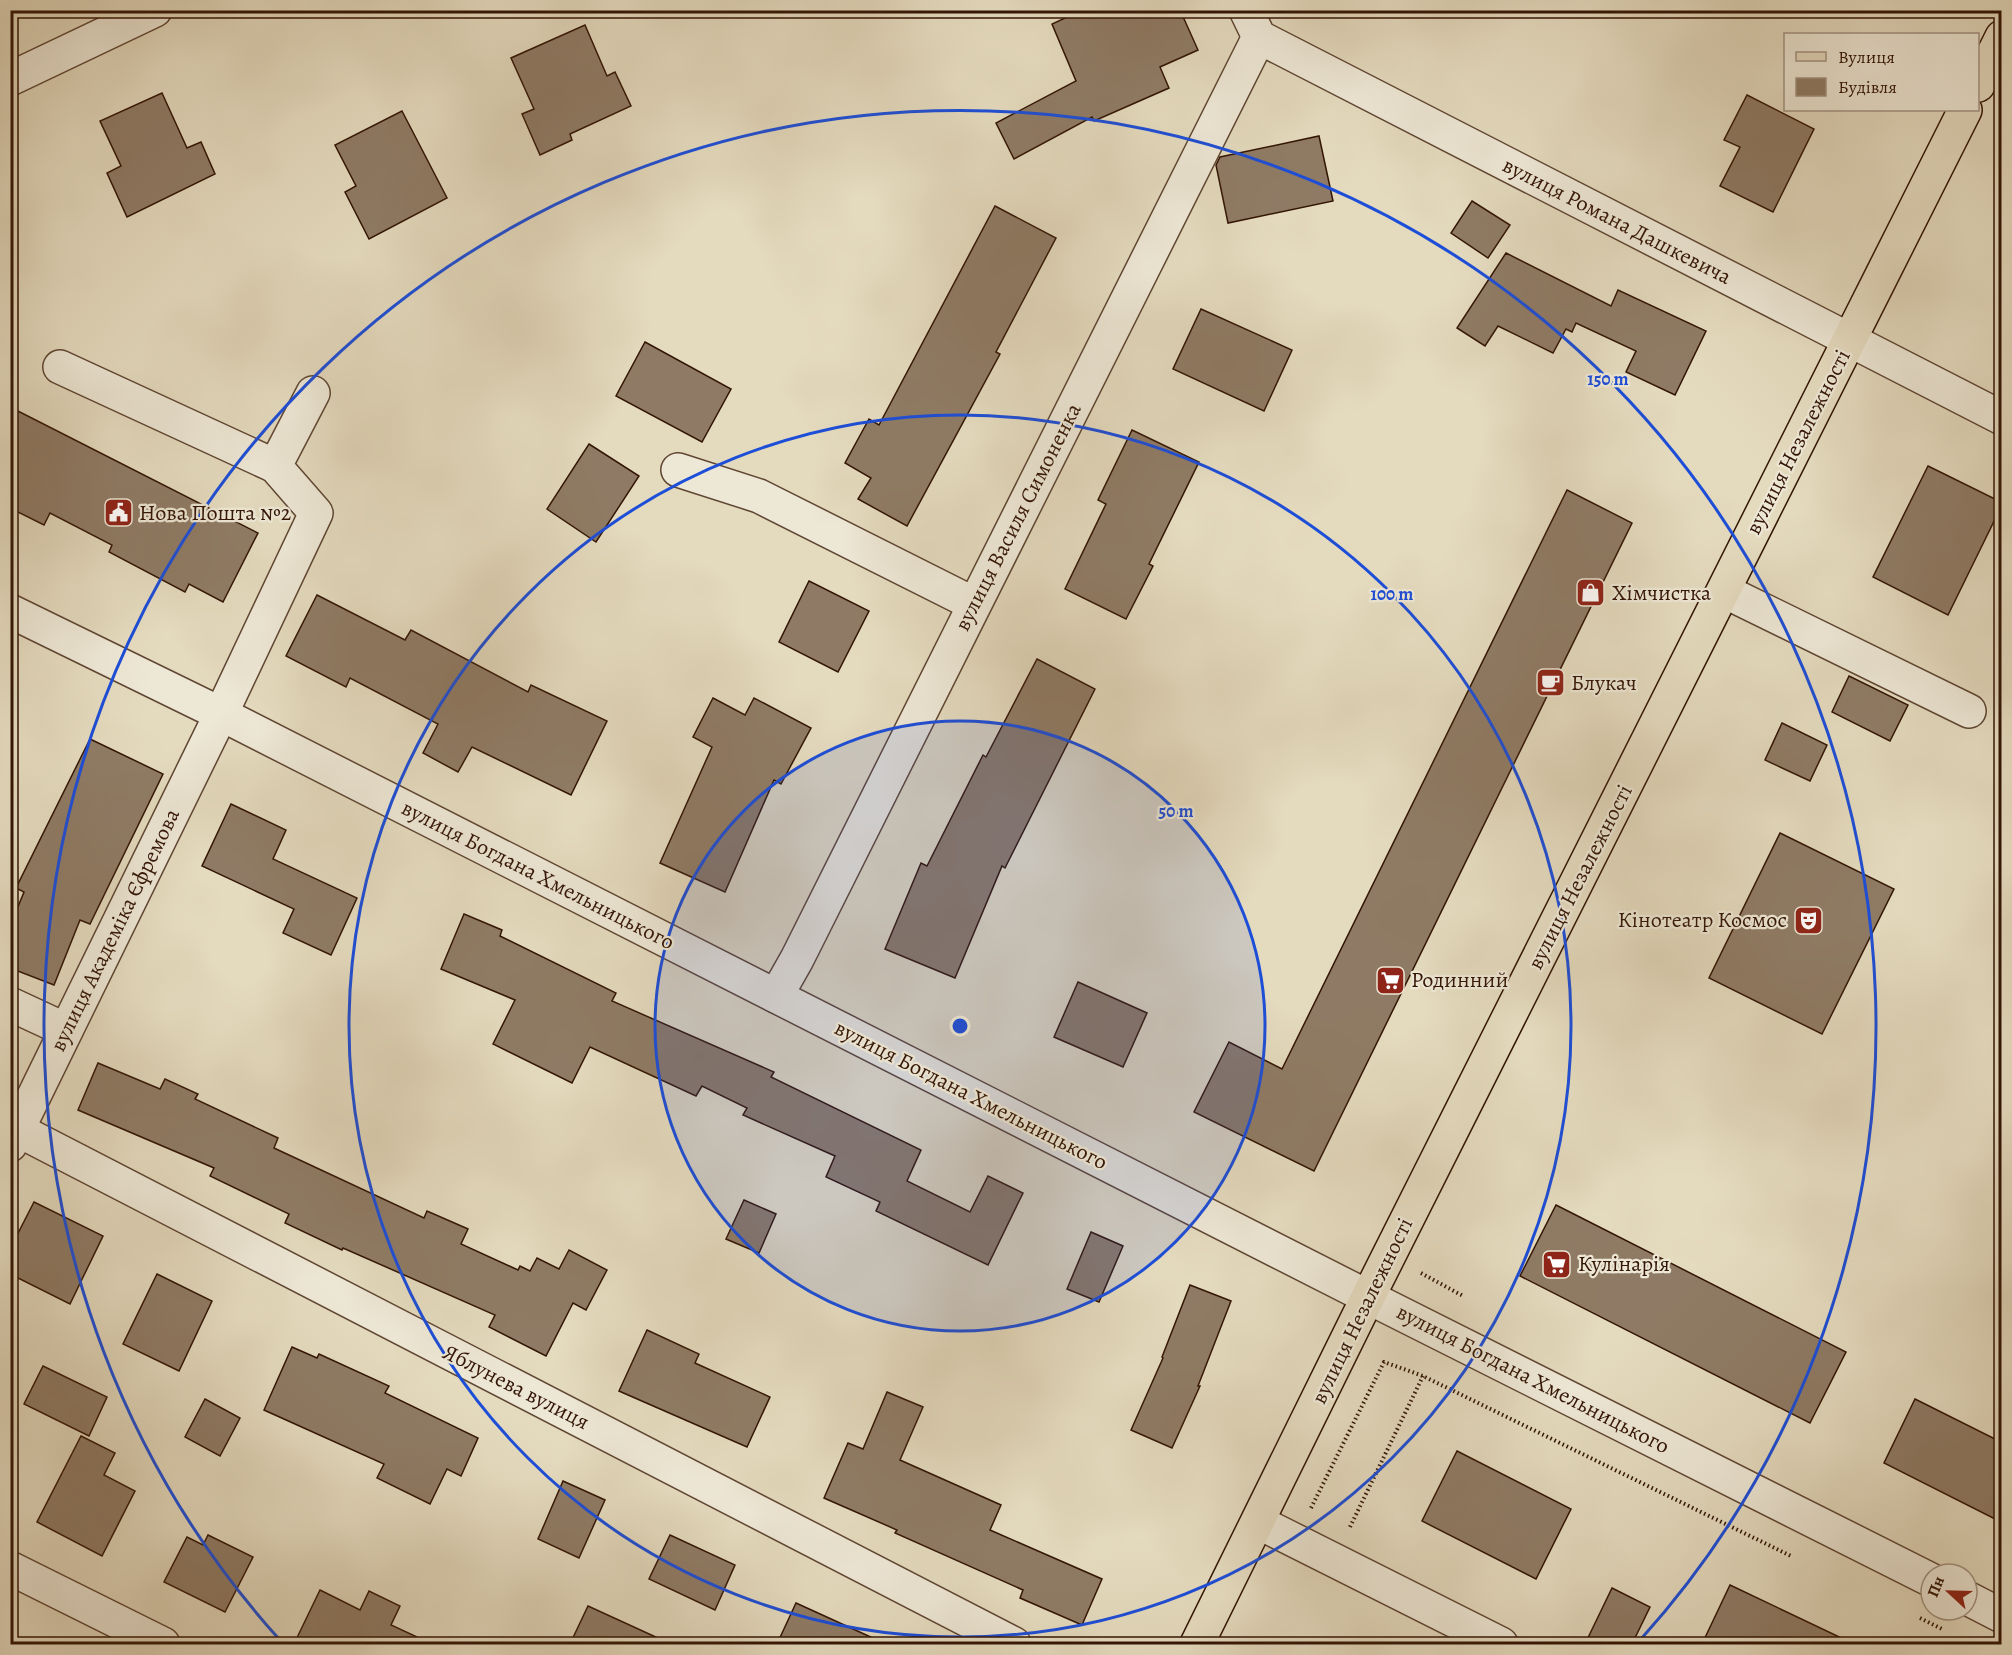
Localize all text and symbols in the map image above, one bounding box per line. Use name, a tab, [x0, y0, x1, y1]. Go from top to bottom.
legend	[1784, 33, 1979, 111]
text: Вулиця	[1838, 45, 1895, 69]
text: Будівля	[1838, 75, 1897, 99]
street label: вулиця Романа Дашкевича	[1497, 150, 1737, 292]
street label: вулиця Незалежності	[1738, 344, 1858, 540]
text: 150 m	[1587, 367, 1629, 391]
street label: вулиця Василя Симоненка	[947, 397, 1089, 636]
public building icon: Нова Пошта №2	[102, 497, 134, 529]
place label: Нова Пошта №2	[139, 498, 291, 528]
shop icon: Хімчистка	[1575, 577, 1607, 609]
place label: Хімчистка	[1612, 578, 1712, 608]
text: 100 m	[1371, 582, 1413, 606]
cafe icon: Блукач	[1534, 667, 1566, 699]
place label: Блукач	[1571, 668, 1637, 698]
street label: вулиця Незалежності	[1520, 779, 1640, 975]
street label: вулиця Богдана Хмельницького	[396, 793, 680, 957]
text: 50 m	[1159, 799, 1193, 823]
street label: вулиця Академіка Єфремова	[43, 803, 187, 1056]
theatre icon: Кінотеатр Космос	[1792, 904, 1824, 936]
place label: Кінотеатр Космос	[1618, 905, 1787, 935]
supermarket icon: Родинний	[1374, 964, 1406, 996]
place label: Родинний	[1411, 965, 1508, 995]
street label: вулиця Богдана Хмельницького	[829, 1013, 1113, 1177]
centre of rings	[950, 1016, 970, 1036]
street label: вулиця Незалежності	[1304, 1213, 1420, 1409]
supermarket icon: Кулінарія	[1541, 1248, 1573, 1280]
place label: Кулінарія	[1578, 1249, 1670, 1279]
street label: вулиця Богдана Хмельницького	[1391, 1297, 1675, 1461]
street label: Яблунева вулиця	[438, 1337, 594, 1437]
north arrow	[1919, 1562, 1979, 1622]
text: Пн	[1922, 1573, 1950, 1601]

